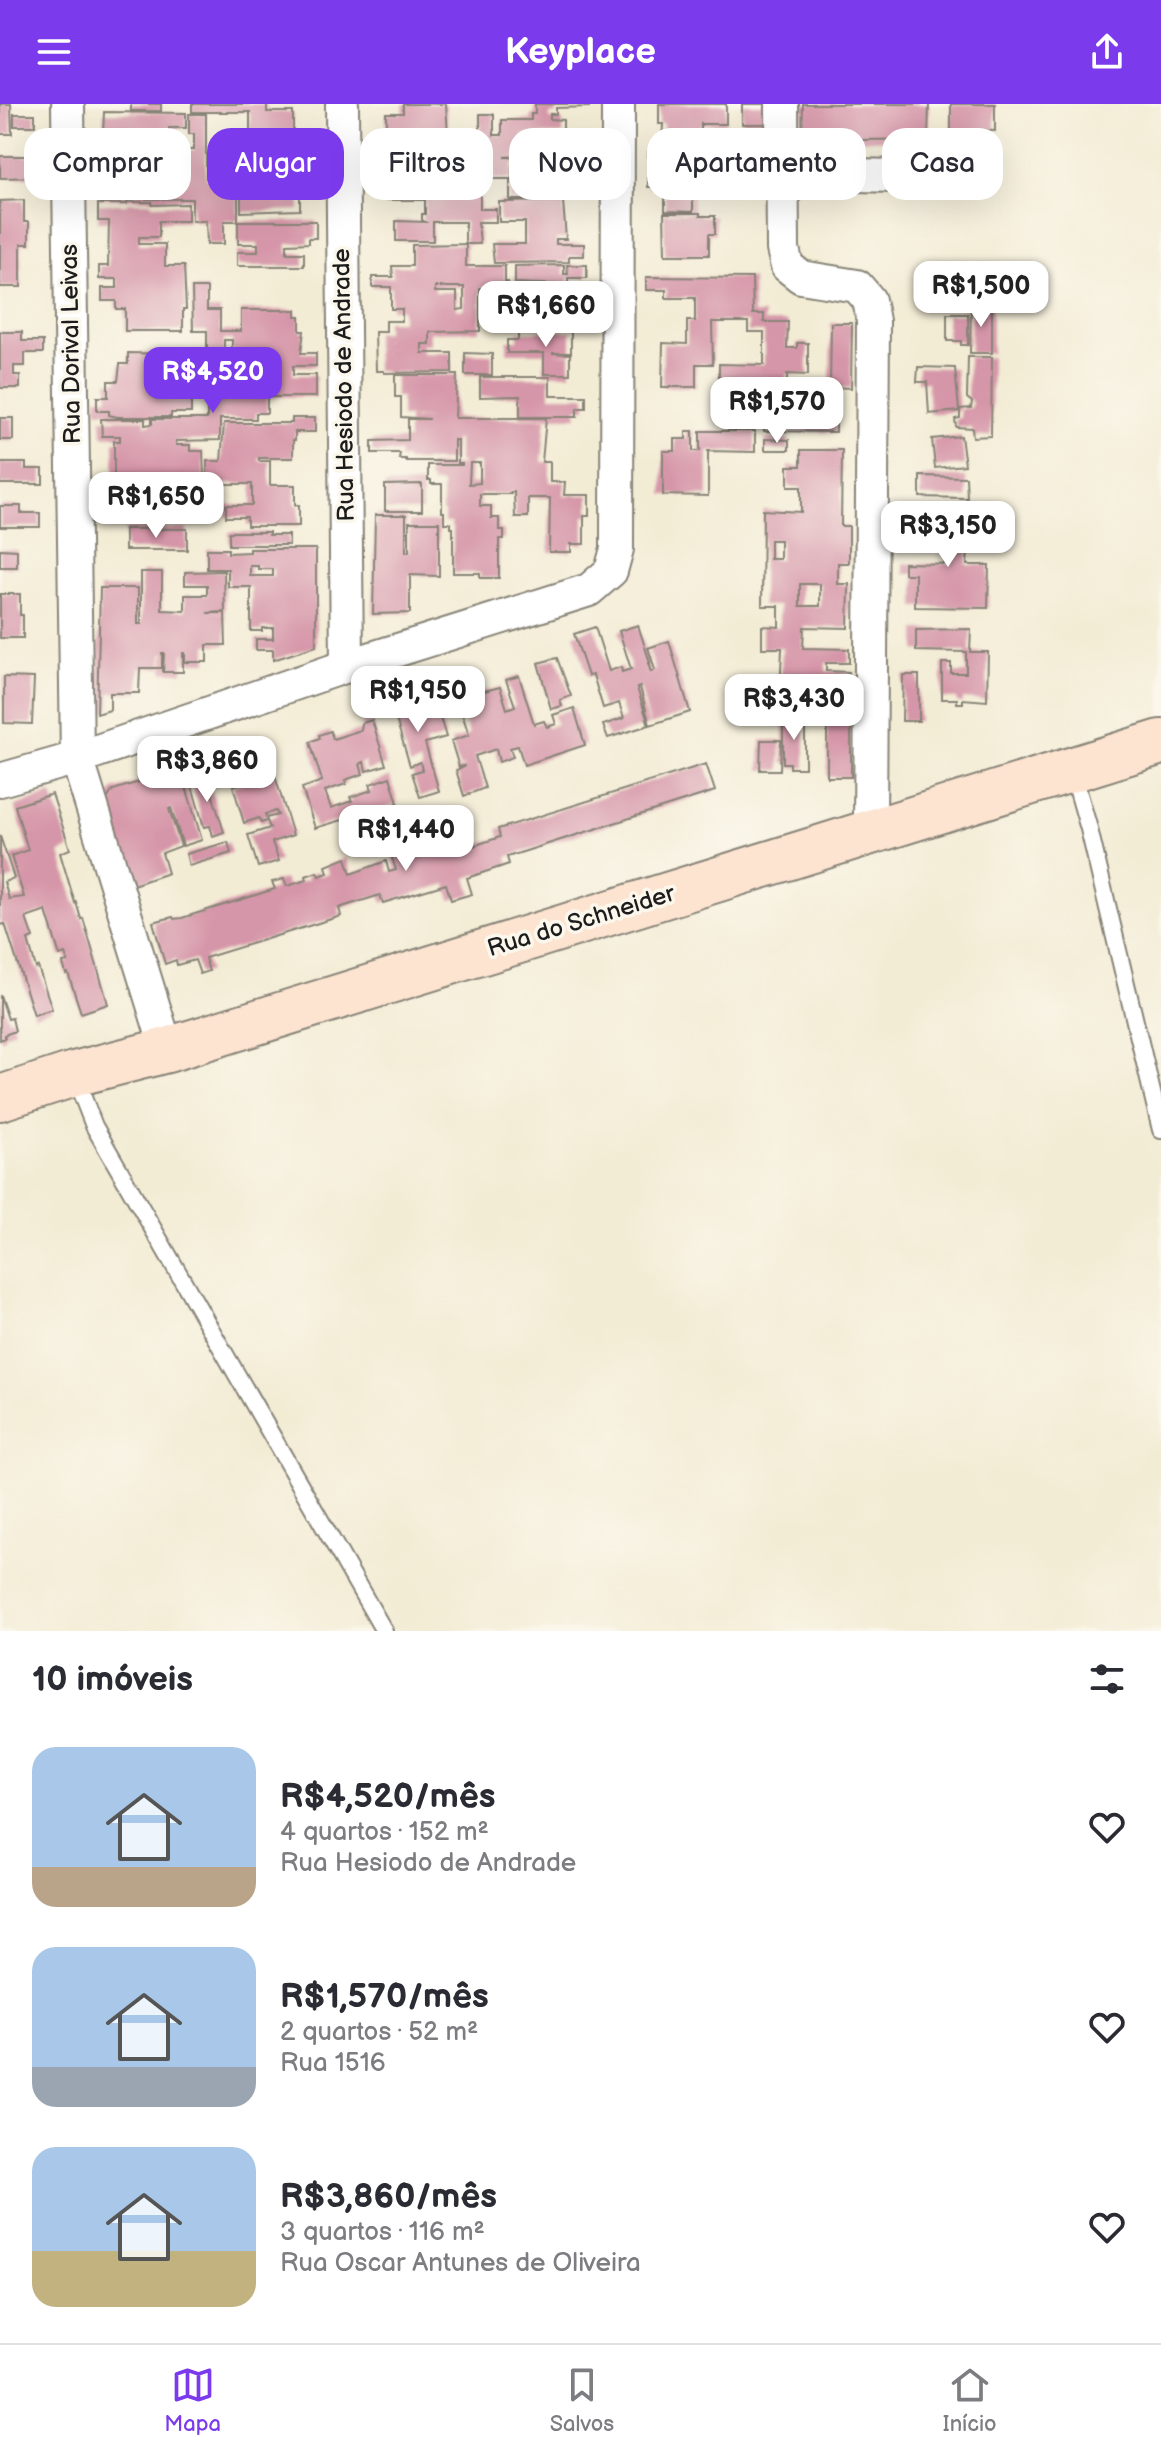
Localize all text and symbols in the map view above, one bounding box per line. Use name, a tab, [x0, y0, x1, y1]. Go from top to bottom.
icon: menu	[32, 30, 76, 74]
icon: share	[1085, 30, 1129, 74]
text: Keyplace	[505, 31, 656, 74]
chip: Comprar	[24, 128, 191, 200]
chip: Alugar	[207, 128, 344, 200]
chip: Filtros	[360, 128, 493, 200]
chip: Novo	[509, 128, 631, 200]
chip: Apartamento	[647, 128, 866, 200]
chip: Casa	[882, 128, 1003, 200]
street label: Rua Dorival Leivas	[55, 244, 87, 444]
street label: Rua Hesiodo de Andrade	[327, 248, 361, 522]
pin: R$1,500	[907, 261, 1055, 329]
text: R$1,500	[931, 271, 1031, 302]
pin: R$1,660	[472, 281, 620, 349]
text: R$1,660	[496, 291, 596, 322]
pin: R$4,520	[139, 347, 287, 415]
text: R$4,520	[162, 357, 264, 388]
pin: R$1,570	[703, 377, 851, 445]
text: R$1,570	[728, 387, 826, 418]
pin: R$1,650	[82, 472, 230, 540]
text: R$1,650	[107, 482, 205, 513]
pin: R$3,150	[874, 501, 1022, 569]
text: R$3,150	[899, 511, 997, 542]
pin: R$1,950	[344, 666, 492, 734]
pin: R$3,430	[720, 674, 868, 742]
text: R$1,950	[369, 676, 467, 707]
text: R$3,430	[743, 684, 845, 715]
pin: R$3,860	[133, 736, 281, 804]
text: R$3,860	[155, 746, 259, 777]
pin: R$1,440	[332, 805, 480, 873]
text: R$1,440	[357, 815, 455, 846]
street label: Rua do Schneider	[484, 879, 679, 963]
icon: filters	[1085, 1657, 1129, 1701]
text: 10 imóveis	[32, 1659, 193, 1700]
text: R$4,520/mês	[280, 1776, 495, 1817]
icon: home	[96, 1779, 192, 1875]
icon: heart	[1085, 1805, 1129, 1849]
text: 4 quartos · 152 m²	[280, 1817, 489, 1848]
text: Rua Hesiodo de Andrade	[280, 1848, 576, 1879]
text: R$1,570/mês	[280, 1976, 489, 2017]
icon: home	[96, 1979, 192, 2075]
icon: heart	[1085, 2005, 1129, 2049]
text: 2 quartos · 52 m²	[280, 2017, 478, 2048]
text: Rua 1516	[280, 2048, 386, 2079]
text: R$3,860/mês	[280, 2176, 497, 2217]
icon: home	[96, 2179, 192, 2275]
icon: heart	[1085, 2205, 1129, 2249]
text: 3 quartos · 116 m²	[280, 2217, 485, 2248]
text: Rua Oscar Antunes de Oliveira	[280, 2248, 641, 2279]
tab: Mapa	[164, 2363, 221, 2438]
tab: Salvos	[550, 2363, 614, 2438]
tab: Início	[943, 2363, 997, 2438]

